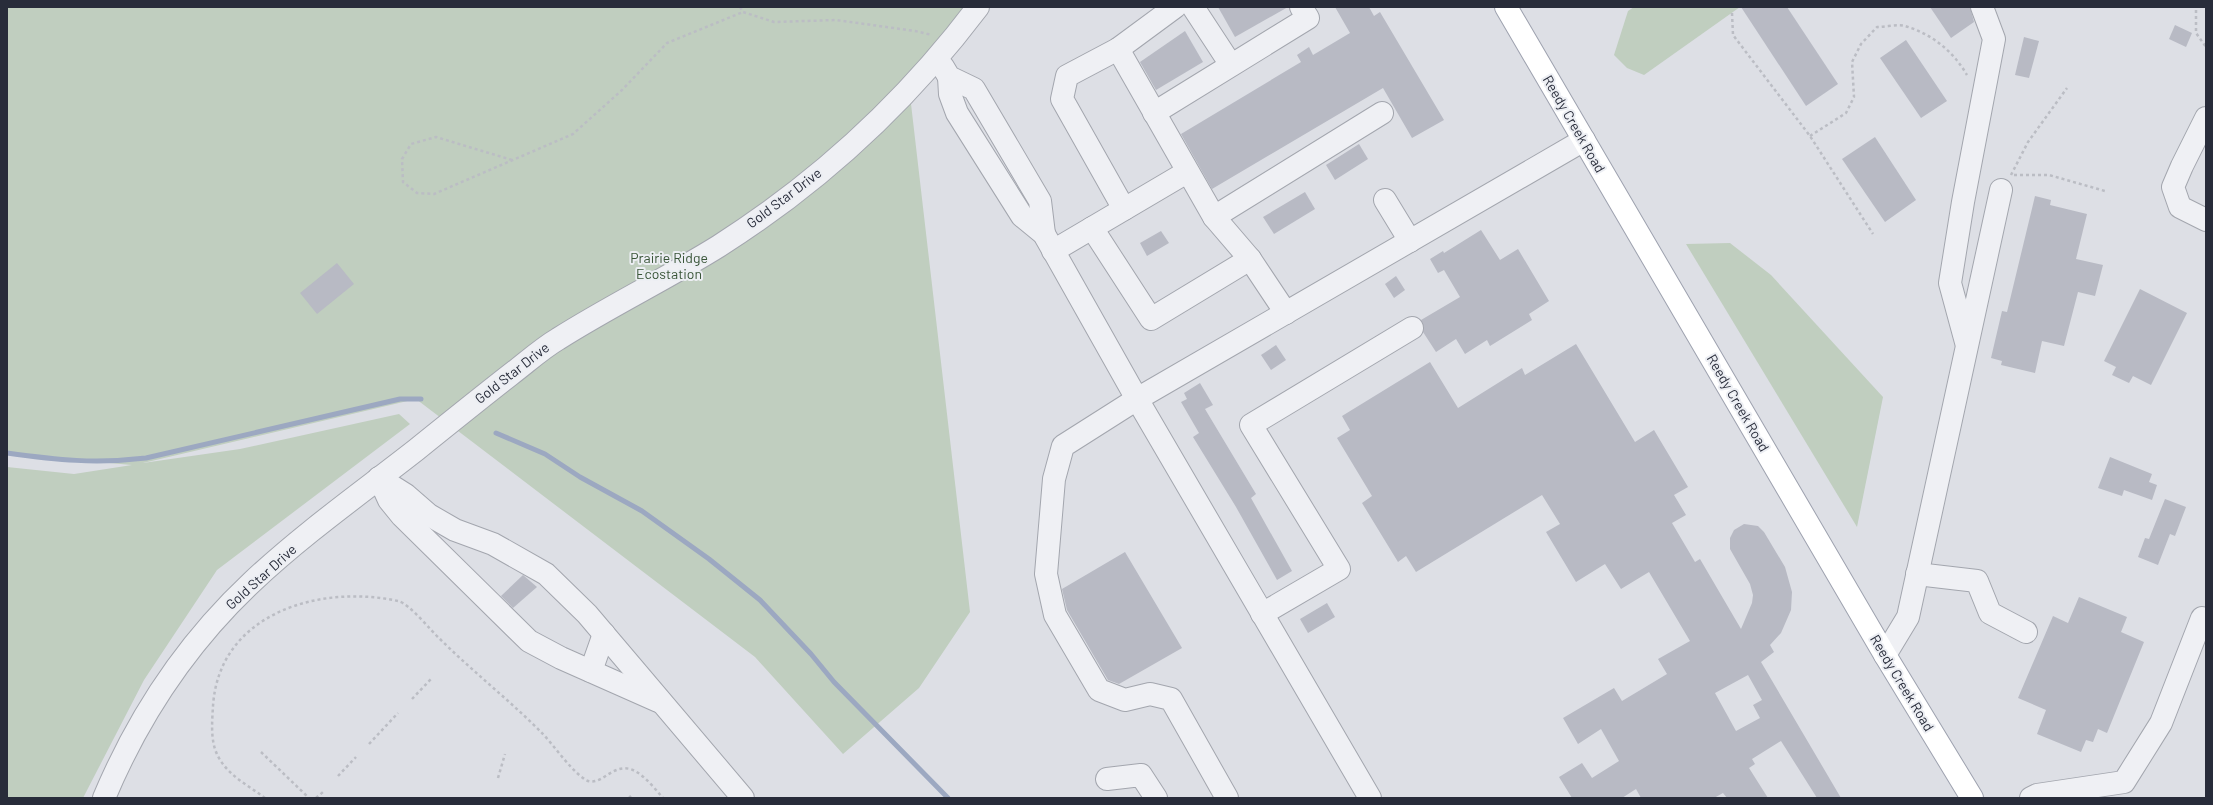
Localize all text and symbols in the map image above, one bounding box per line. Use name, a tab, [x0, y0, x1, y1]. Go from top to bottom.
street label: Reedy Creek Road	[1540, 72, 1609, 175]
street label: Gold Star Drive	[743, 164, 825, 231]
park label: Prairie Ridge Ecostation	[630, 249, 708, 282]
street label: Gold Star Drive	[471, 338, 552, 407]
street label: Reedy Creek Road	[1704, 351, 1773, 454]
street label: Gold Star Drive	[222, 540, 300, 613]
street label: Reedy Creek Road	[1867, 631, 1938, 734]

